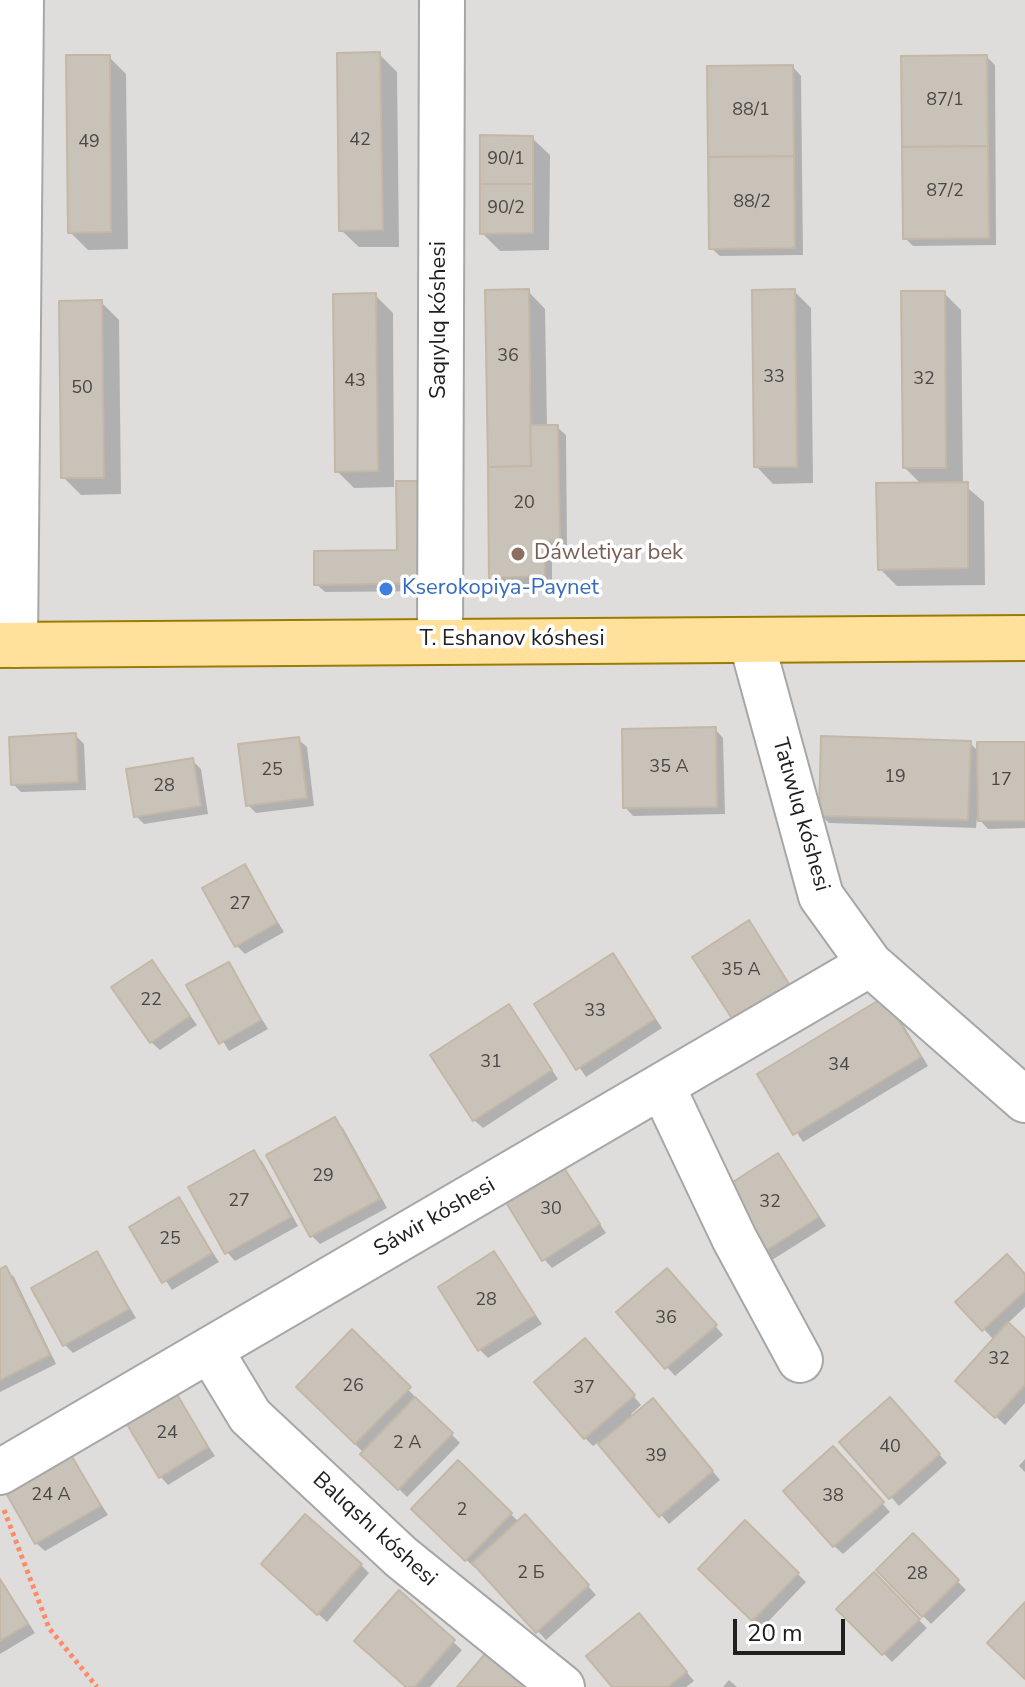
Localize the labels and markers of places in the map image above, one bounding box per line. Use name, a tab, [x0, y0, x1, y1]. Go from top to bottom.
place label: Dáwletiyar bek	[534, 541, 683, 567]
marker: Dáwletiyar bek	[509, 545, 527, 563]
place label: Kserokopiya-Paynet	[402, 576, 599, 602]
marker: Kserokopiya-Paynet	[377, 580, 395, 598]

